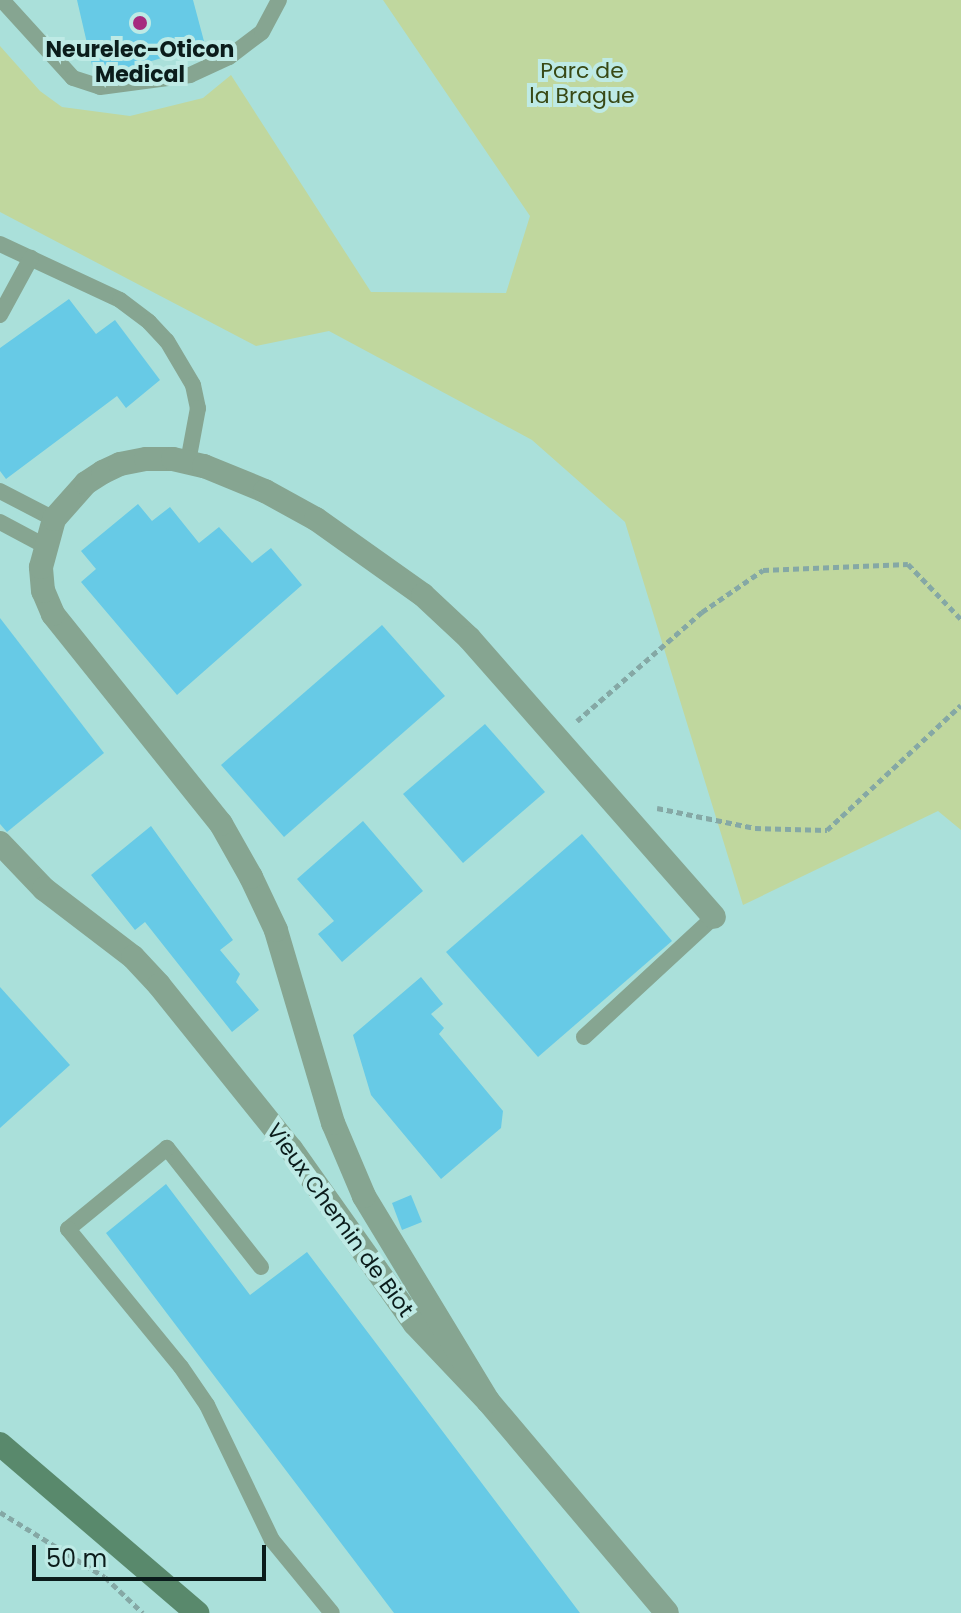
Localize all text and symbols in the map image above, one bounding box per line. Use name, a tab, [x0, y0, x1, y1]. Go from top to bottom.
marker: Neurelec-Oticon Medical	[131, 14, 149, 32]
place label: Neurelec-Oticon Medical	[46, 36, 234, 88]
park label: Parc de la Brague	[529, 57, 635, 108]
street label: Vieux Chemin de Biot	[261, 1118, 419, 1322]
scale bar	[36, 1529, 270, 1579]
text: 50 m	[46, 1542, 107, 1575]

